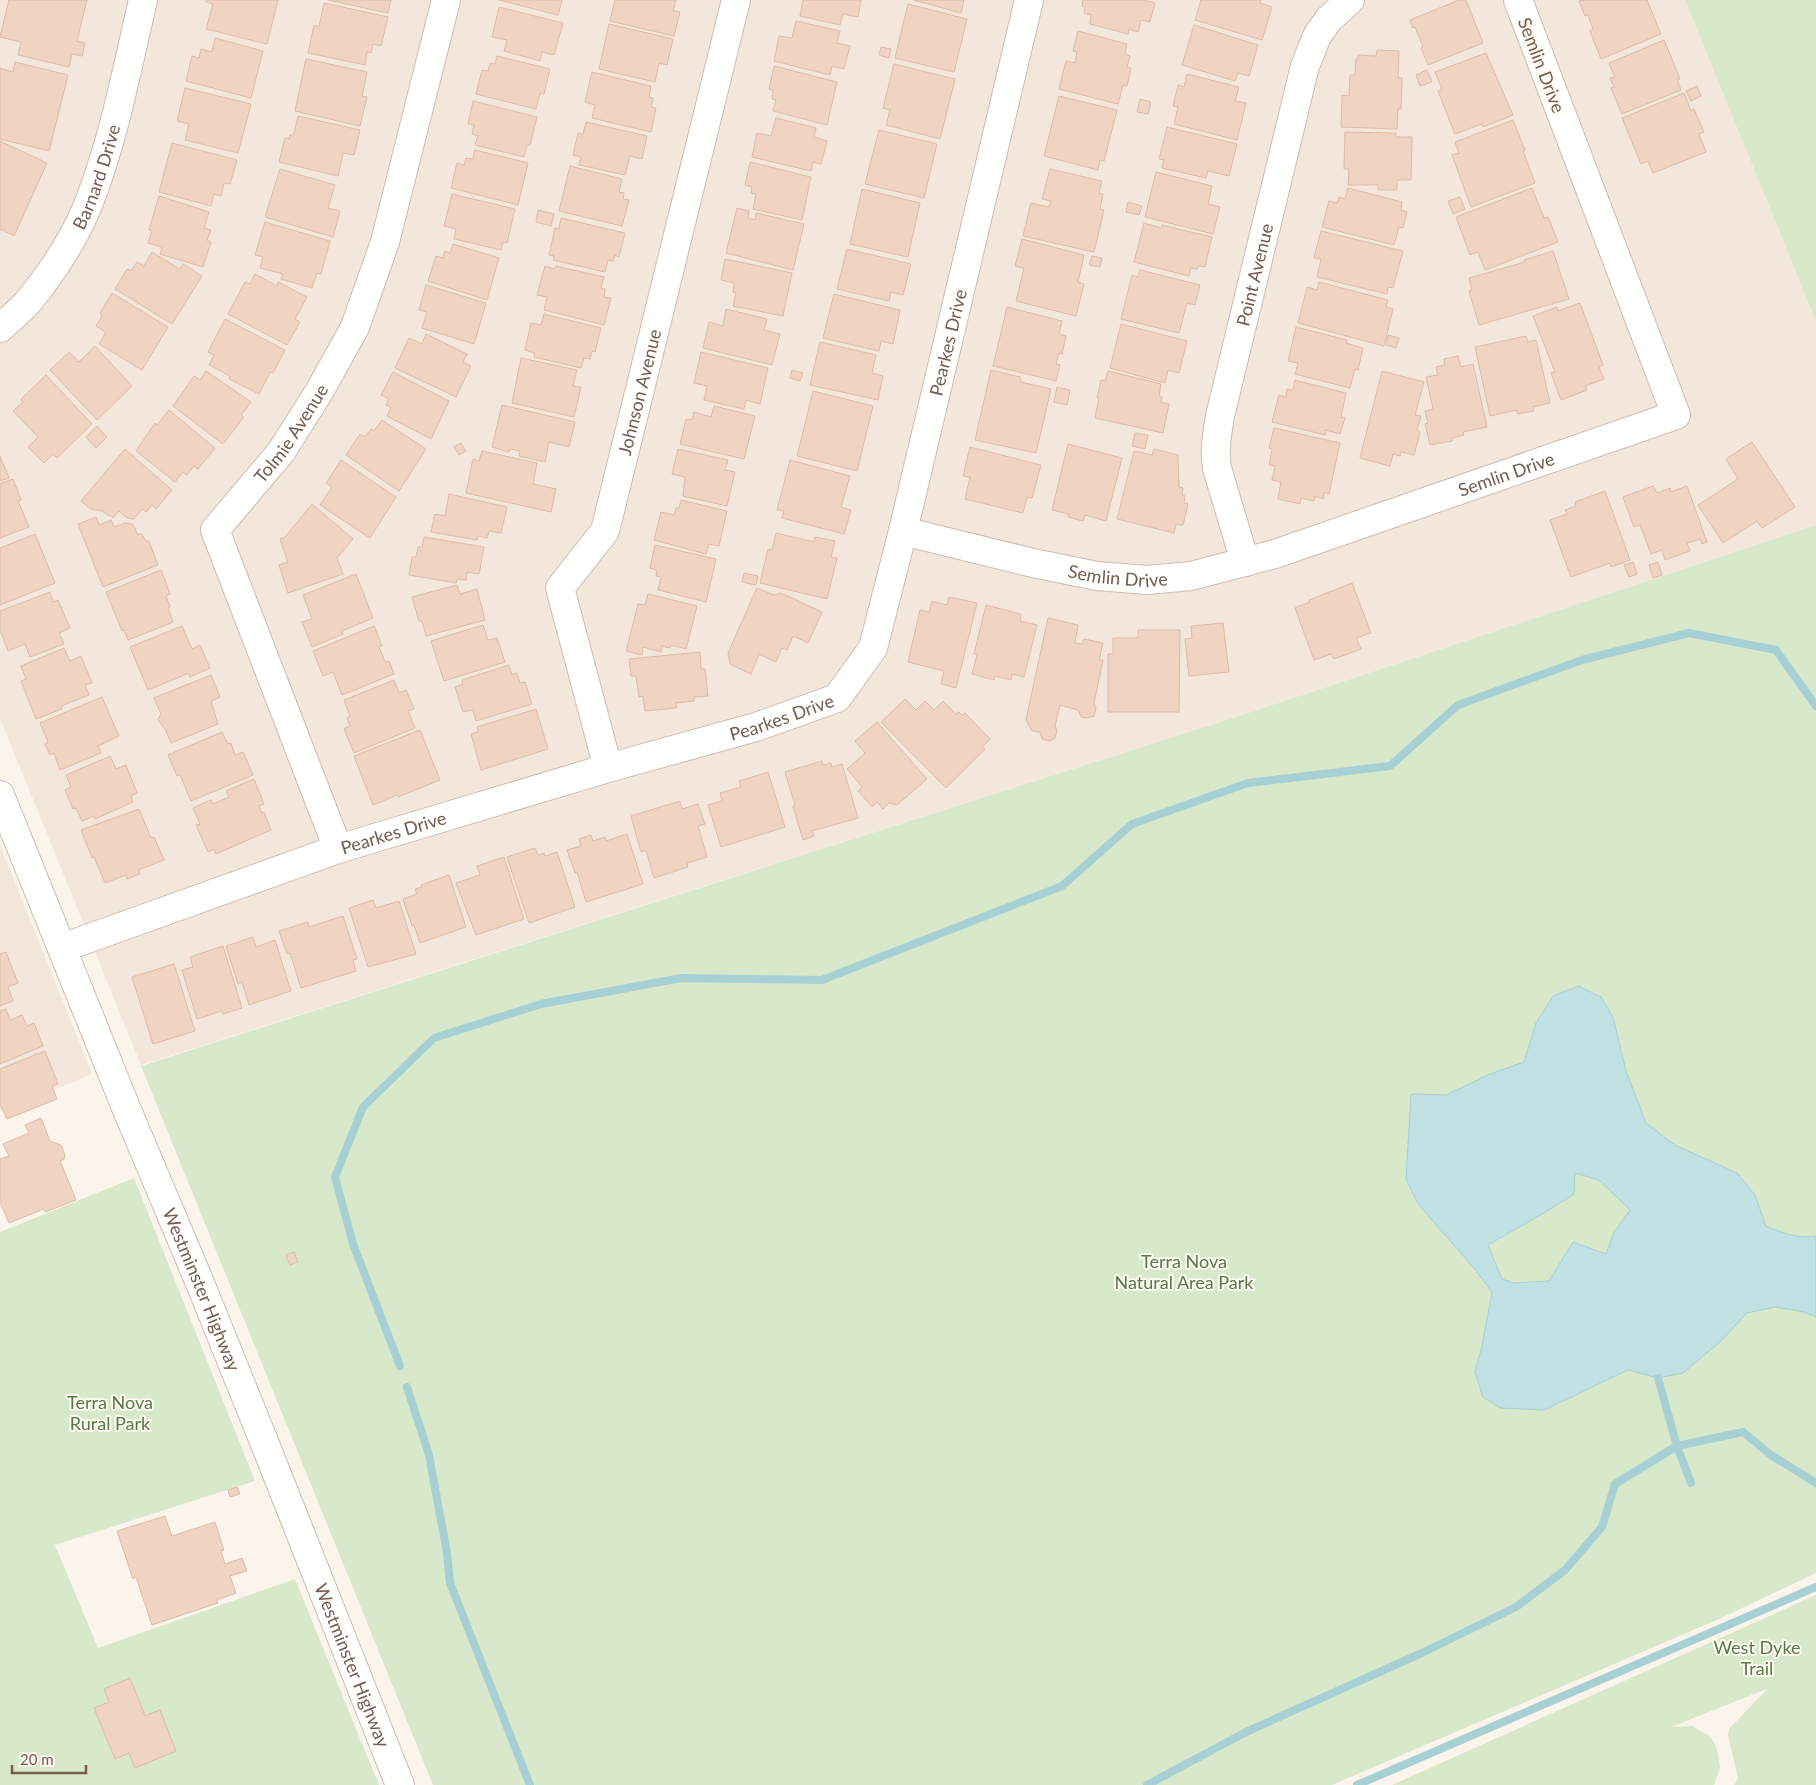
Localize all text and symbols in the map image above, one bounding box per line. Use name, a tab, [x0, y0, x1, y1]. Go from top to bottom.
street label: Semlin Drive	[1514, 14, 1570, 116]
street label: Barnard Drive	[67, 122, 124, 233]
street label: Point Avenue	[1231, 221, 1277, 328]
street label: Pearkes Drive	[924, 287, 971, 398]
street label: Johnson Avenue	[613, 327, 665, 457]
street label: Tolmie Avenue	[249, 380, 332, 487]
street label: Semlin Drive	[1455, 447, 1557, 501]
street label: Semlin Drive	[1066, 559, 1169, 591]
street label: Pearkes Drive	[727, 689, 837, 745]
street label: Pearkes Drive	[338, 806, 449, 859]
street label: Westminster Highway	[159, 1204, 246, 1375]
park label: Terra Nova Natural Area Park	[1115, 1250, 1254, 1293]
park label: Terra Nova Rural Park	[67, 1391, 153, 1434]
street label: Westminster Highway	[310, 1580, 395, 1751]
park label: West Dyke Trail	[1713, 1636, 1801, 1679]
scale bar	[12, 1742, 86, 1774]
text: 20 m	[20, 1750, 54, 1768]

